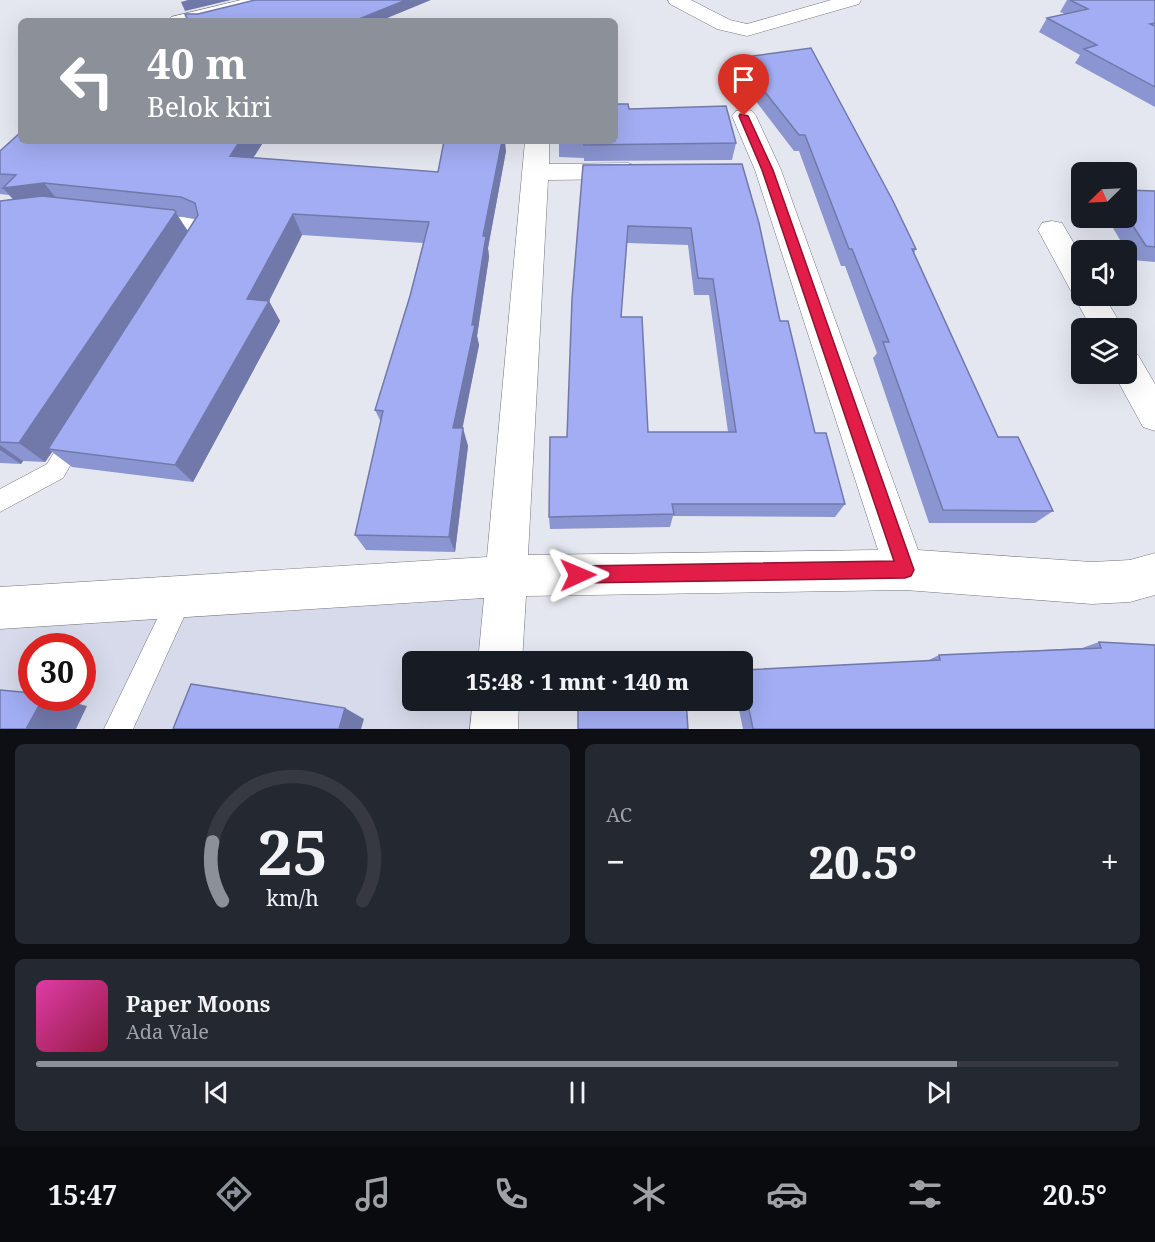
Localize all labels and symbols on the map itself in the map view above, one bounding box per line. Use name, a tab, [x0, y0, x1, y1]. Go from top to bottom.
pin	[718, 54, 769, 116]
north arrow	[1071, 162, 1137, 228]
position arrow	[546, 543, 610, 607]
speed limit sign: 30	[18, 633, 96, 711]

